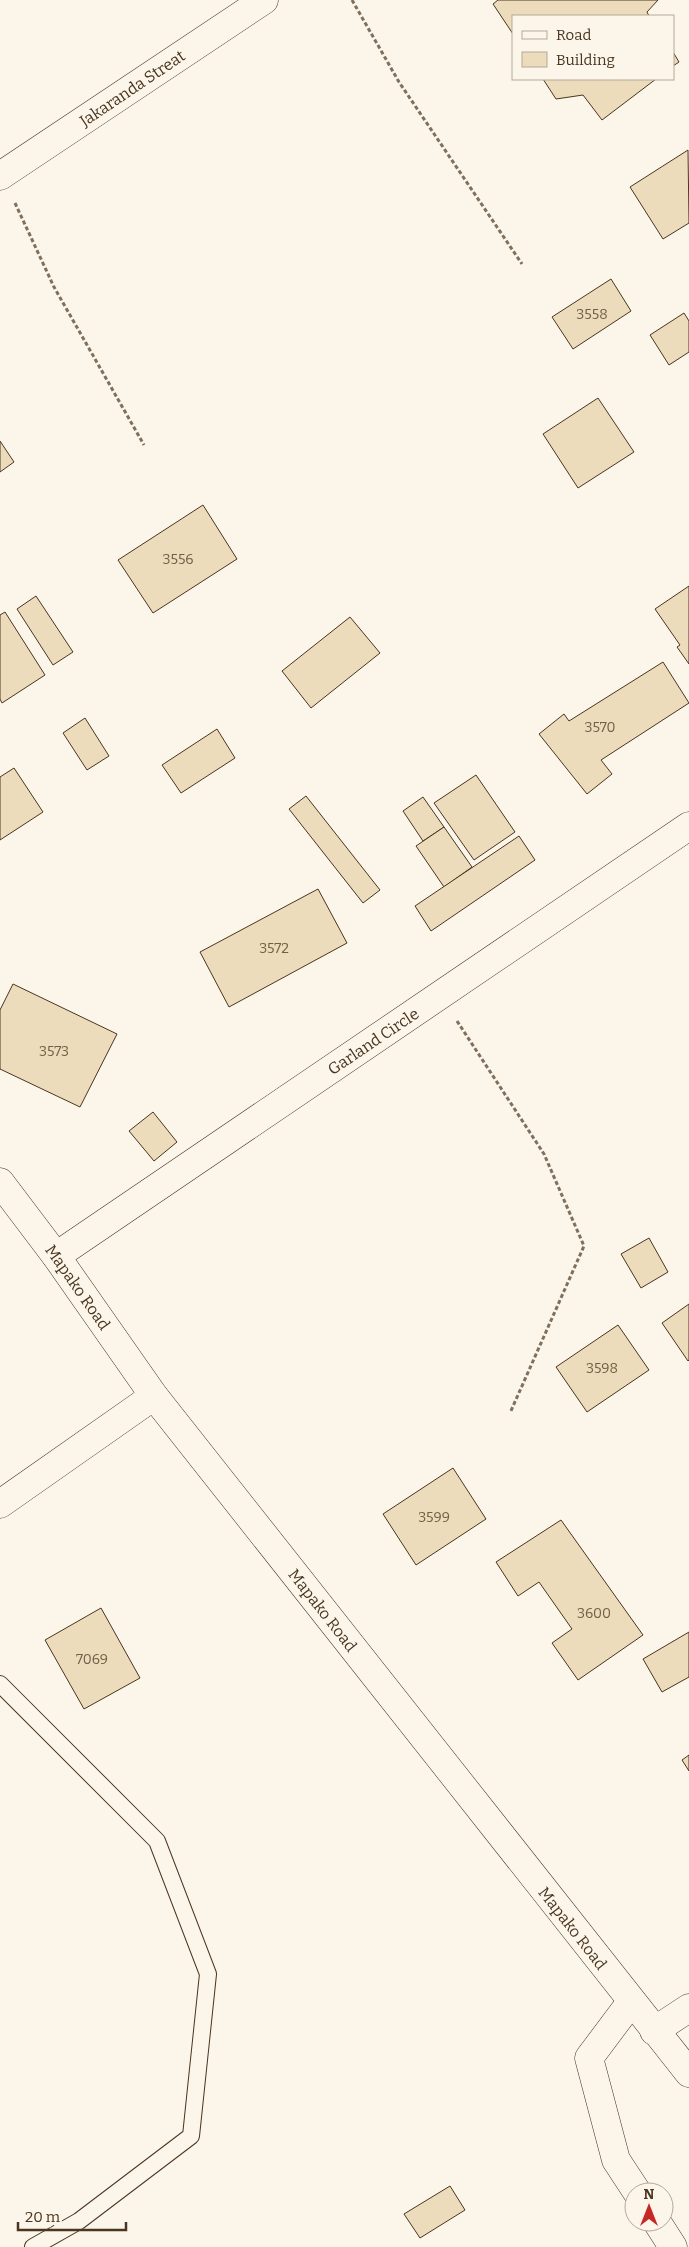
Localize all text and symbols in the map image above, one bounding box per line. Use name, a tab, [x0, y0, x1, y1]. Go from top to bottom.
legend	[512, 15, 674, 80]
text: Road	[556, 26, 591, 44]
street label: Jakaranda Streat	[75, 46, 189, 131]
text: Building	[556, 51, 615, 69]
house number: 3558	[576, 306, 608, 323]
house number: 3556	[162, 551, 194, 568]
house number: 3570	[585, 719, 615, 736]
house number: 3572	[259, 940, 289, 957]
street label: Garland Circle	[324, 1004, 422, 1079]
house number: 3573	[39, 1043, 69, 1060]
street label: Mapako Road	[41, 1241, 114, 1334]
house number: 3598	[586, 1360, 618, 1377]
house number: 3599	[418, 1509, 450, 1526]
street label: Mapako Road	[284, 1565, 361, 1656]
house number: 3600	[577, 1605, 611, 1622]
house number: 7069	[76, 1651, 108, 1668]
street label: Mapako Road	[534, 1883, 611, 1974]
north arrow	[624, 2182, 674, 2232]
text: N	[644, 2186, 655, 2203]
scale bar	[18, 2200, 125, 2232]
text: 20 m	[25, 2208, 61, 2226]

